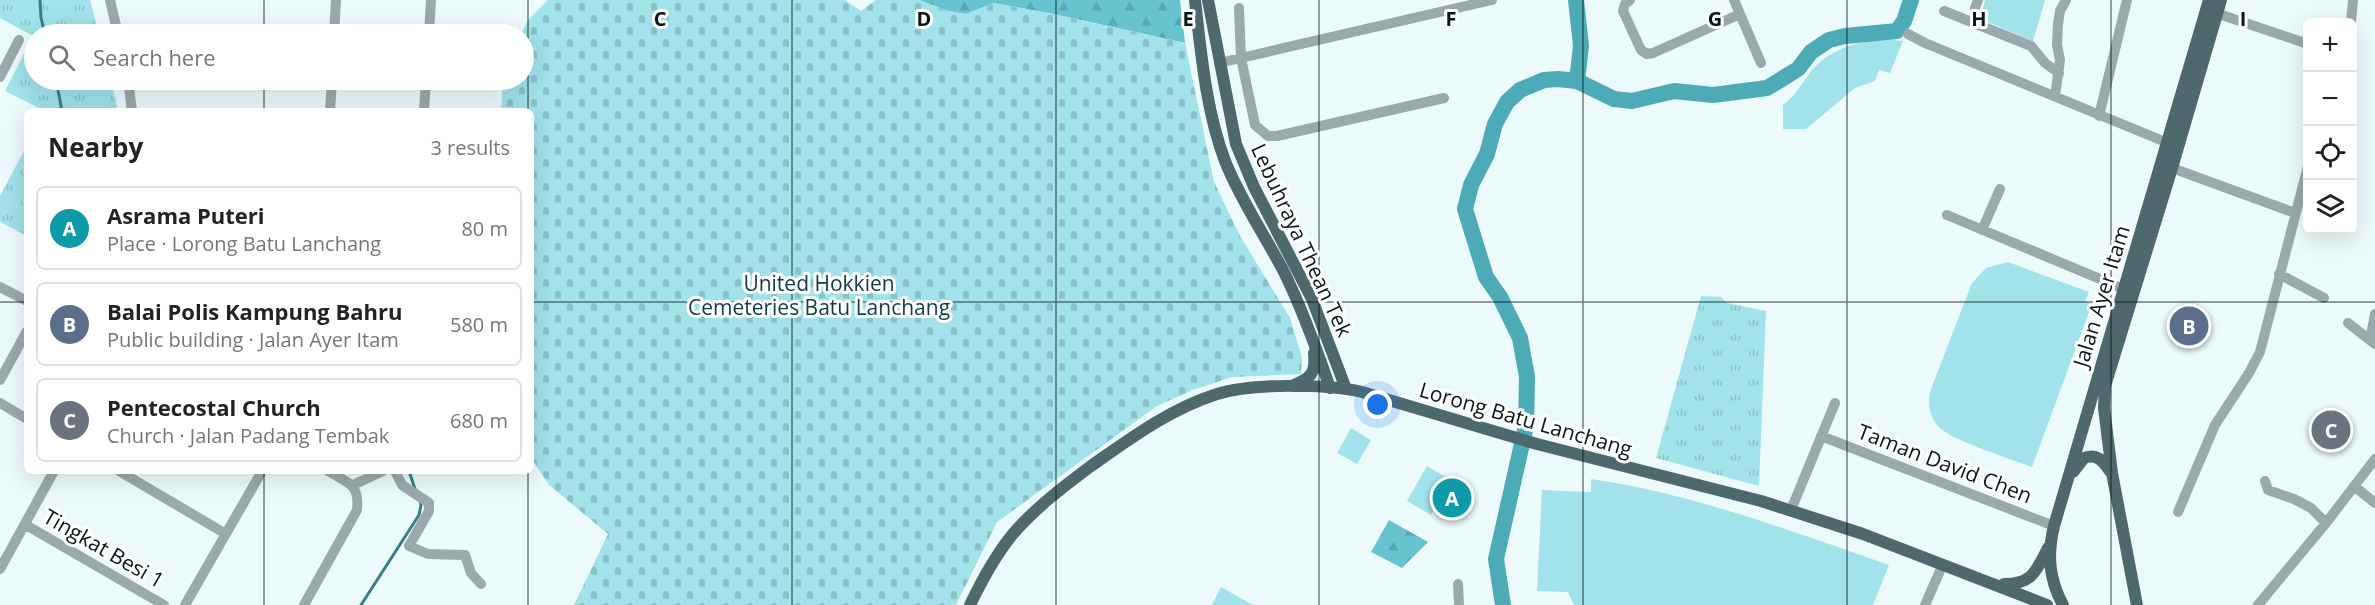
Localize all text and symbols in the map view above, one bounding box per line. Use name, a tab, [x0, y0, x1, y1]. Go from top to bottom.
text: C	[654, 5, 667, 32]
text: D	[917, 5, 931, 32]
text: E	[1182, 5, 1194, 32]
text: F	[1446, 5, 1456, 32]
text: G	[1708, 5, 1722, 32]
text: H	[1971, 5, 1987, 32]
text: I	[2240, 5, 2246, 32]
map controls	[2303, 18, 2357, 234]
button: +	[2303, 18, 2357, 72]
search box	[24, 24, 534, 90]
icon: search	[45, 41, 78, 74]
text: Search here	[93, 42, 216, 72]
button: −	[2303, 72, 2357, 126]
button: locate	[2303, 126, 2357, 180]
text: Nearby	[48, 129, 143, 165]
text: 3 results	[430, 134, 510, 161]
street label: Lebuhraya Thean Tek	[1245, 139, 1359, 341]
button: layers	[2303, 180, 2357, 234]
text: Asrama Puteri	[107, 200, 265, 230]
text: A	[63, 215, 76, 242]
text: 80 m	[461, 215, 508, 242]
street label: Jalan Ayer Itam	[2066, 222, 2136, 372]
text: Place · Lorong Batu Lanchang	[107, 230, 381, 257]
park label: United Hokkien Cemeteries Batu Lanchang	[688, 269, 950, 321]
text: Balai Polis Kampung Bahru	[107, 296, 402, 326]
pin: B	[2170, 304, 2208, 348]
text: B	[63, 311, 76, 338]
text: 580 m	[450, 311, 508, 338]
text: Public building · Jalan Ayer Itam	[107, 326, 399, 353]
street label: Lorong Batu Lanchang	[1416, 375, 1636, 463]
your location	[1363, 390, 1392, 419]
text: Pentecostal Church	[107, 392, 321, 422]
text: C	[63, 407, 76, 434]
text: 680 m	[450, 407, 508, 434]
pin: C	[2312, 408, 2350, 452]
street label: Taman David Chen	[1854, 417, 2036, 509]
text: Church · Jalan Padang Tembak	[107, 422, 389, 449]
pin: A	[1432, 476, 1472, 520]
street label: Tingkat Besi 1	[39, 502, 169, 594]

